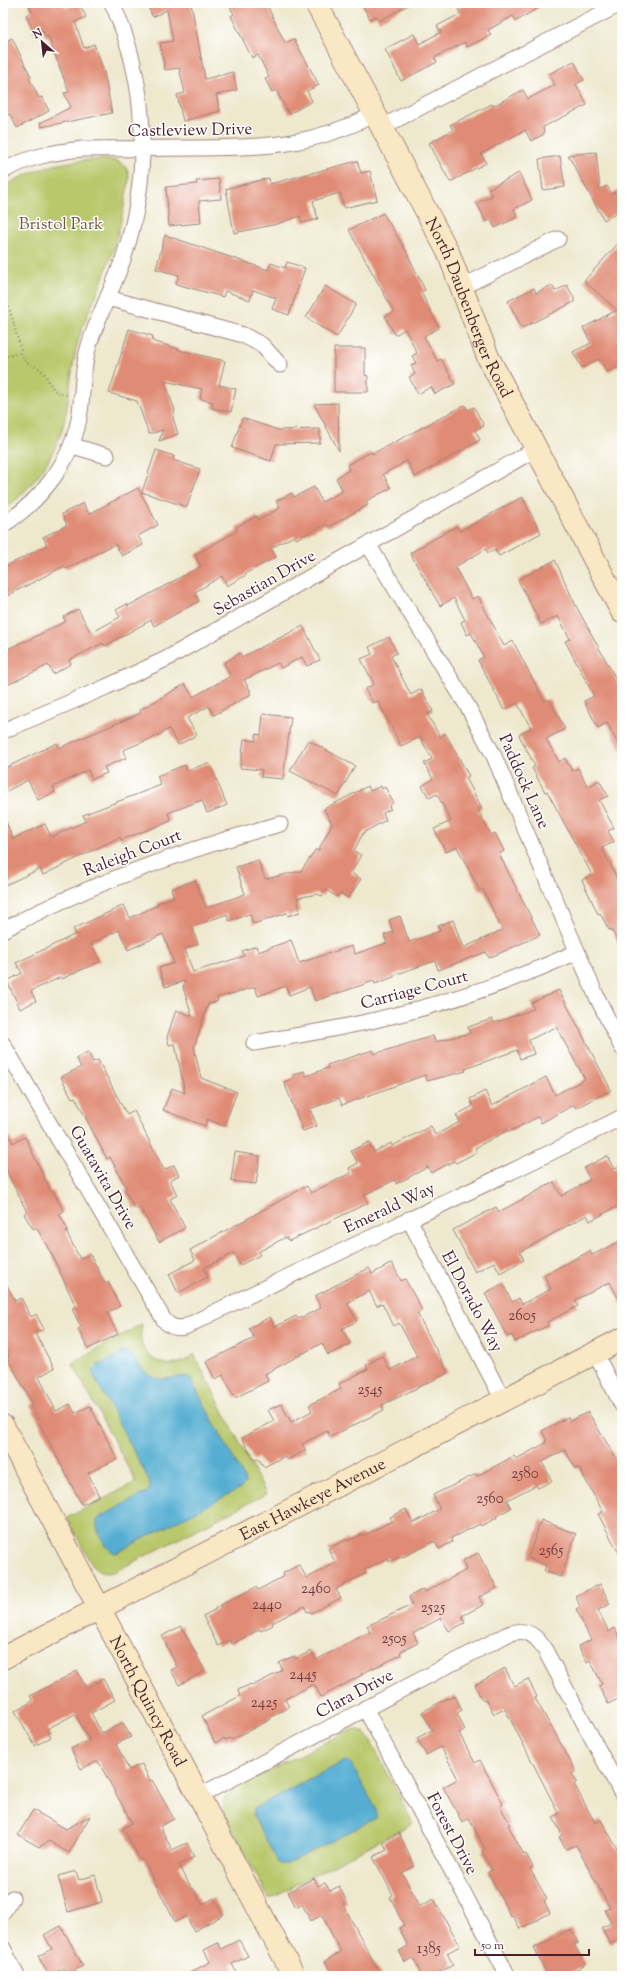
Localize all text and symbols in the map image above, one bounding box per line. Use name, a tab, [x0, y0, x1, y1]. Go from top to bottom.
north arrow	[22, 22, 62, 62]
text: N	[29, 25, 46, 44]
street label: Castleview Drive	[128, 118, 253, 144]
park label: Bristol Park	[19, 213, 103, 237]
street label: North Daubenberger Road	[418, 214, 517, 403]
street label: Sebastian Drive	[209, 545, 321, 623]
street label: Paddock Lane	[492, 731, 555, 833]
street label: Raleigh Court	[80, 824, 186, 884]
street label: Carriage Court	[358, 965, 471, 1017]
street label: Guatavita Drive	[63, 1122, 142, 1235]
street label: Emerald Way	[340, 1177, 440, 1240]
street label: El Dorado Way	[434, 1247, 508, 1357]
house number: 2605	[508, 1306, 536, 1327]
house number: 2545	[358, 1380, 382, 1401]
street label: East Hawkeye Avenue	[236, 1453, 390, 1548]
house number: 2580	[511, 1464, 539, 1485]
house number: 2560	[476, 1489, 504, 1510]
house number: 2565	[539, 1541, 563, 1562]
house number: 2460	[301, 1579, 331, 1600]
house number: 2440	[252, 1595, 282, 1616]
house number: 2525	[421, 1598, 445, 1619]
house number: 2505	[381, 1629, 407, 1650]
street label: North Quincy Road	[102, 1632, 191, 1772]
street label: Clara Drive	[312, 1664, 398, 1725]
house number: 2445	[289, 1665, 317, 1686]
house number: 2425	[251, 1693, 277, 1714]
street label: Forest Drive	[420, 1789, 483, 1879]
scale bar	[475, 1931, 589, 1957]
text: 50 m	[480, 1937, 504, 1955]
house number: 1385	[417, 1939, 441, 1960]

